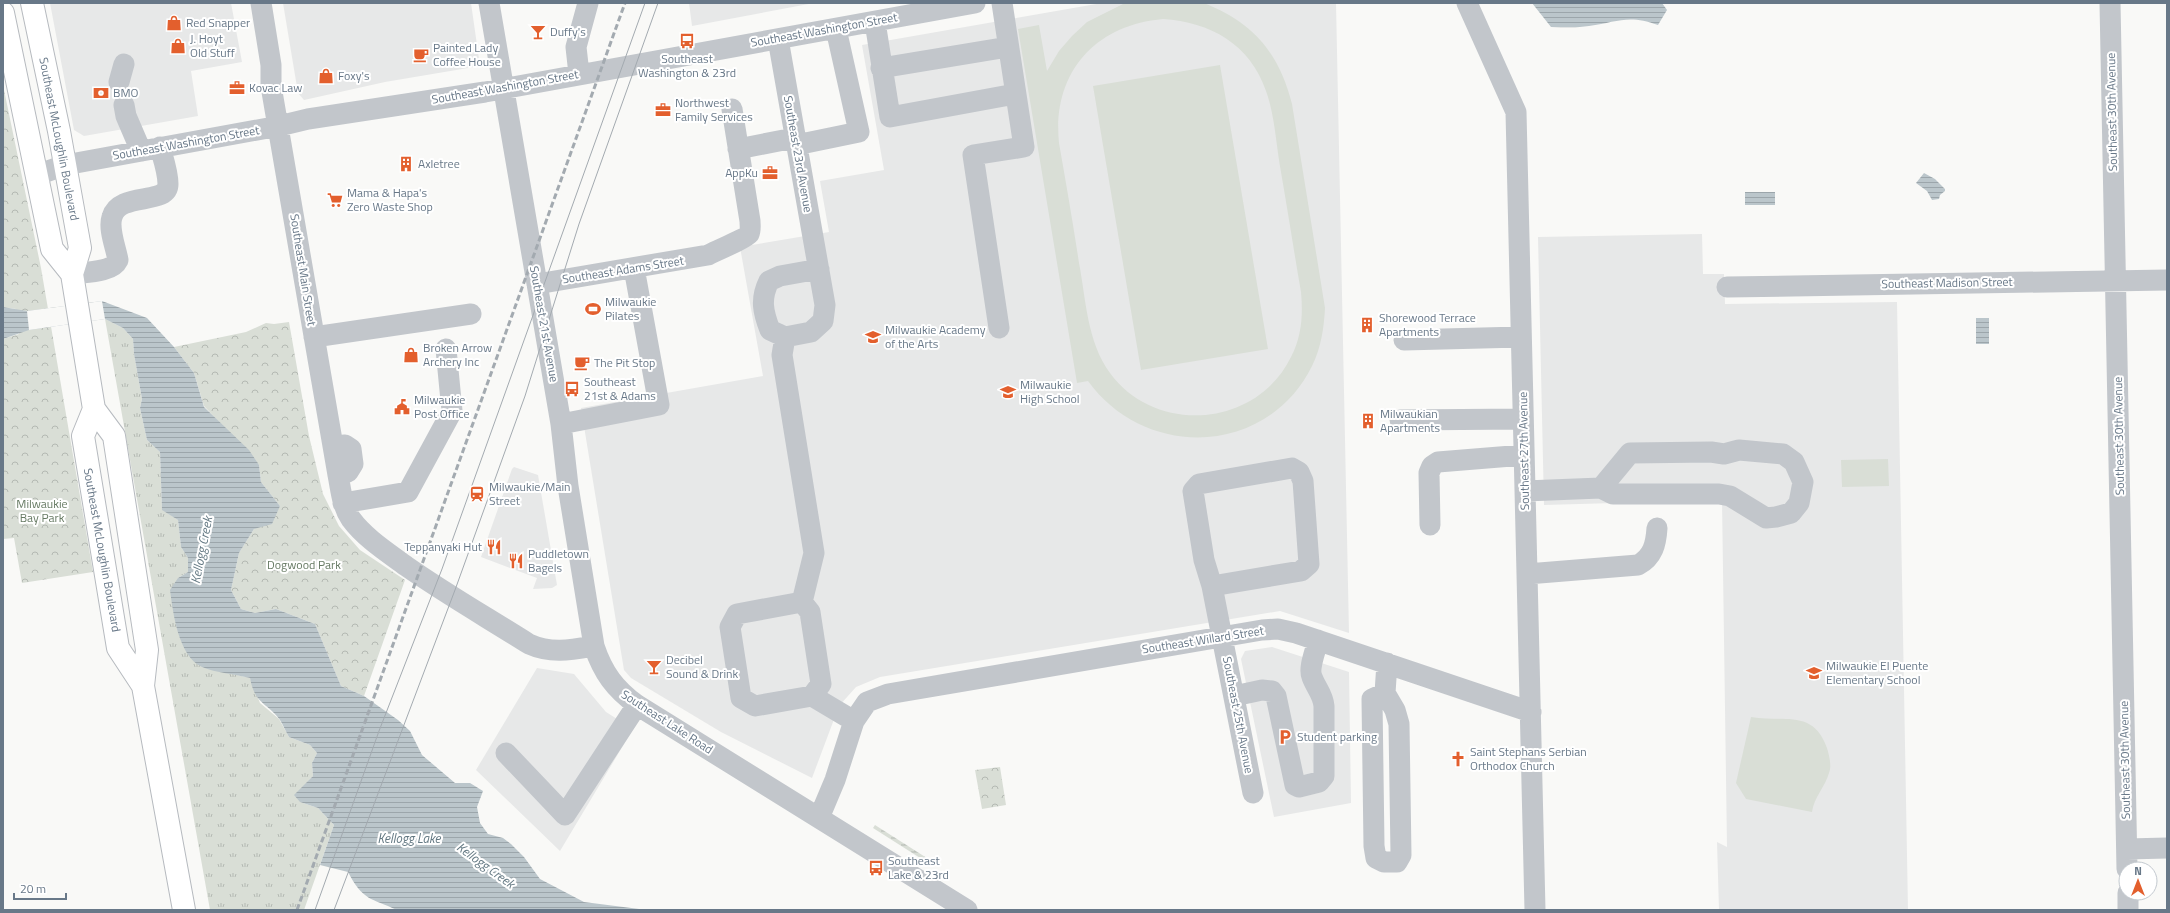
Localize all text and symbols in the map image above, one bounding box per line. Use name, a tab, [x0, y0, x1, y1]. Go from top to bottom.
street label: Southeast Washington Street	[749, 7, 900, 52]
place label: Red Snapper	[186, 13, 250, 32]
shop icon: Red Snapper	[165, 14, 183, 32]
place label: Duffy's	[550, 22, 586, 41]
bar icon: Duffy's	[529, 23, 547, 41]
place label: J. Hoyt Old Stuff	[190, 29, 235, 62]
bus stop icon: Southeast Washington & 23rd	[678, 32, 696, 50]
shop icon: J. Hoyt Old Stuff	[169, 37, 187, 55]
place label: Painted Lady Coffee House	[433, 38, 501, 71]
cafe icon: Painted Lady Coffee House	[412, 46, 430, 64]
place label: Southeast Washington & 23rd	[638, 49, 736, 82]
street label: Southeast 30th Avenue	[2101, 53, 2122, 171]
street label: Southeast McLoughlin Boulevard	[34, 56, 85, 222]
street label: Southeast Washington Street	[430, 64, 581, 109]
place label: Foxy's	[338, 66, 370, 85]
shop icon: Foxy's	[317, 67, 335, 85]
place label: Kovac Law	[249, 78, 302, 97]
office icon: Kovac Law	[228, 79, 246, 97]
place label: BMO	[113, 83, 138, 102]
bank icon: BMO	[92, 84, 110, 102]
place label: Northwest Family Services	[675, 93, 753, 126]
street label: Southeast 23rd Avenue	[779, 94, 818, 214]
office icon: Northwest Family Services	[654, 101, 672, 119]
street label: Southeast Washington Street	[111, 120, 262, 165]
place label: Axletree	[418, 154, 460, 173]
building icon: Axletree	[397, 155, 415, 173]
place label: AppKu	[725, 163, 758, 182]
office icon: AppKu	[761, 164, 779, 182]
place label: Mama & Hapa's Zero Waste Shop	[347, 183, 433, 216]
supermarket icon: Mama & Hapa's Zero Waste Shop	[326, 191, 344, 209]
street label: Southeast Main Street	[285, 213, 322, 328]
street label: Southeast Adams Street	[561, 250, 686, 289]
street label: Southeast 21st Avenue	[525, 264, 564, 384]
street label: Southeast Madison Street	[1881, 272, 2014, 293]
place label: Milwaukie Pilates	[605, 292, 656, 325]
sports icon: Milwaukie Pilates	[584, 300, 602, 318]
place label: Shorewood Terrace Apartments	[1379, 308, 1476, 341]
building icon: Shorewood Terrace Apartments	[1358, 316, 1376, 334]
place label: Milwaukie Academy of the Arts	[885, 320, 986, 353]
school or university icon: Milwaukie Academy of the Arts	[864, 328, 882, 346]
place label: Broken Arrow Archery Inc	[423, 338, 492, 371]
shop icon: Broken Arrow Archery Inc	[402, 346, 420, 364]
place label: The Pit Stop	[594, 353, 655, 372]
cafe icon: The Pit Stop	[573, 354, 591, 372]
place label: Southeast 21st & Adams	[584, 372, 656, 405]
place label: Milwaukie High School	[1020, 375, 1080, 408]
street label: Southeast 30th Avenue	[2108, 377, 2129, 495]
bus stop icon: Southeast 21st & Adams	[563, 380, 581, 398]
school or university icon: Milwaukie High School	[999, 383, 1017, 401]
place label: Milwaukie Post Office	[414, 390, 470, 423]
street label: Southeast 27th Avenue	[1513, 392, 1534, 510]
public building icon: Milwaukie Post Office	[393, 398, 411, 416]
place label: Milwaukian Apartments	[1380, 404, 1441, 437]
building icon: Milwaukian Apartments	[1359, 412, 1377, 430]
street label: Southeast McLoughlin Boulevard	[79, 467, 126, 633]
place label: Milwaukie/Main Street	[489, 477, 571, 510]
station icon: Milwaukie/Main Street	[468, 485, 486, 503]
park label: Milwaukie Bay Park	[16, 494, 68, 527]
water label: Kellogg Creek	[185, 513, 218, 585]
place label: Teppanyaki Hut	[404, 537, 483, 556]
restaurant icon: Teppanyaki Hut	[485, 538, 503, 556]
place label: Puddletown Bagels	[528, 544, 589, 577]
restaurant icon: Puddletown Bagels	[507, 552, 525, 570]
park label: Dogwood Park	[267, 555, 341, 574]
street label: Southeast Willard Street	[1141, 620, 1266, 659]
place label: Decibel Sound & Drink	[666, 650, 739, 683]
street label: Southeast 25th Avenue	[1218, 655, 1259, 775]
place label: Milwaukie El Puente Elementary School	[1826, 656, 1928, 689]
bar icon: Decibel Sound & Drink	[645, 658, 663, 676]
school or university icon: Milwaukie El Puente Elementary School	[1805, 664, 1823, 682]
street label: Southeast Lake Road	[617, 685, 717, 759]
street label: Southeast 30th Avenue	[2114, 701, 2135, 819]
place label: Student parking	[1297, 727, 1377, 746]
parking icon: Student parking	[1276, 728, 1294, 746]
place label: Saint Stephans Serbian Orthodox Church	[1470, 742, 1587, 775]
church icon: Saint Stephans Serbian Orthodox Church	[1449, 750, 1467, 768]
water label: Kellogg Lake	[377, 828, 442, 848]
water label: Kellogg Creek	[453, 837, 521, 894]
place label: Southeast Lake & 23rd	[888, 851, 949, 884]
bus stop icon: Southeast Lake & 23rd	[867, 859, 885, 877]
north arrow	[2118, 861, 2158, 901]
text: N	[2134, 863, 2142, 879]
scale bar	[14, 875, 66, 901]
text: 20 m	[20, 879, 46, 898]

